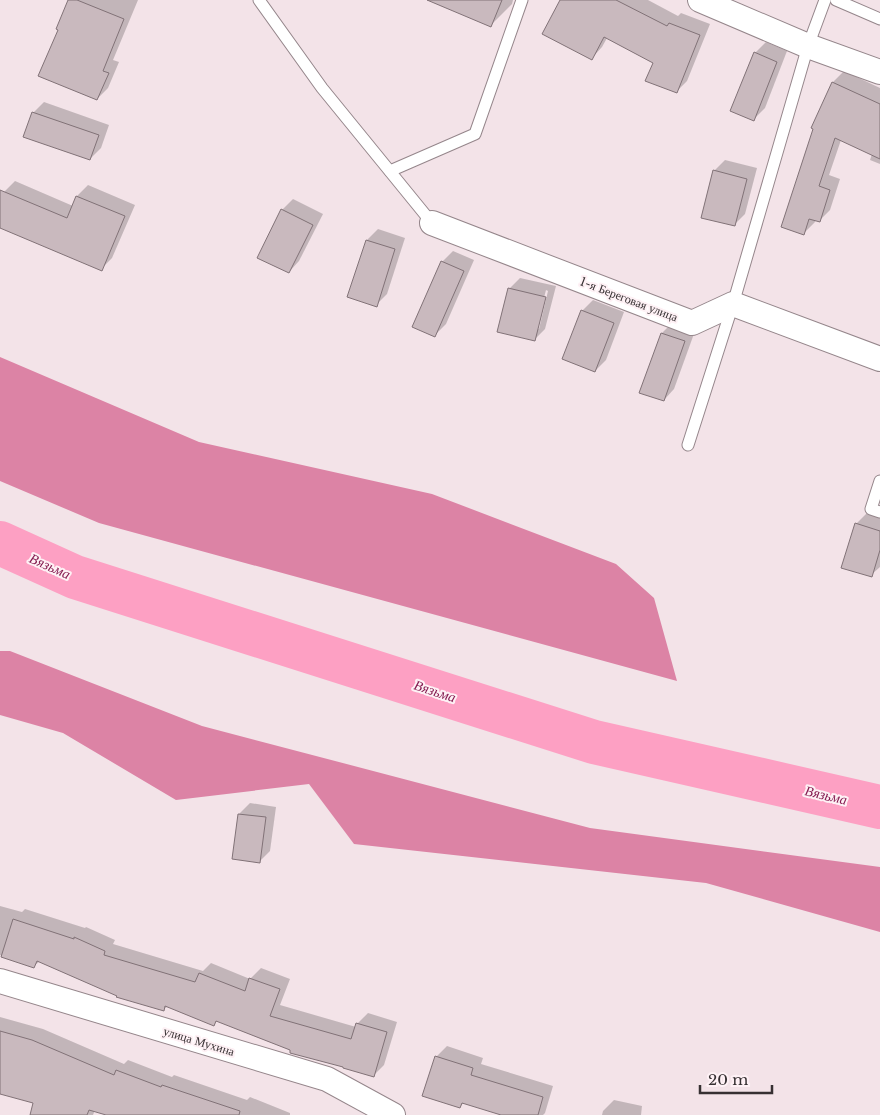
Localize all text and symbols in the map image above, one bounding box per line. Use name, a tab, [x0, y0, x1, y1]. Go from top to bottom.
street label: 1-я Береговая улица	[578, 273, 681, 325]
water label: Вязьма	[27, 549, 73, 583]
water label: Вязьма	[412, 676, 458, 706]
water label: Вязьма	[803, 781, 849, 809]
street label: улица Мухина	[162, 1023, 237, 1059]
scale bar	[700, 1062, 772, 1094]
text: 20 m	[708, 1070, 748, 1089]

